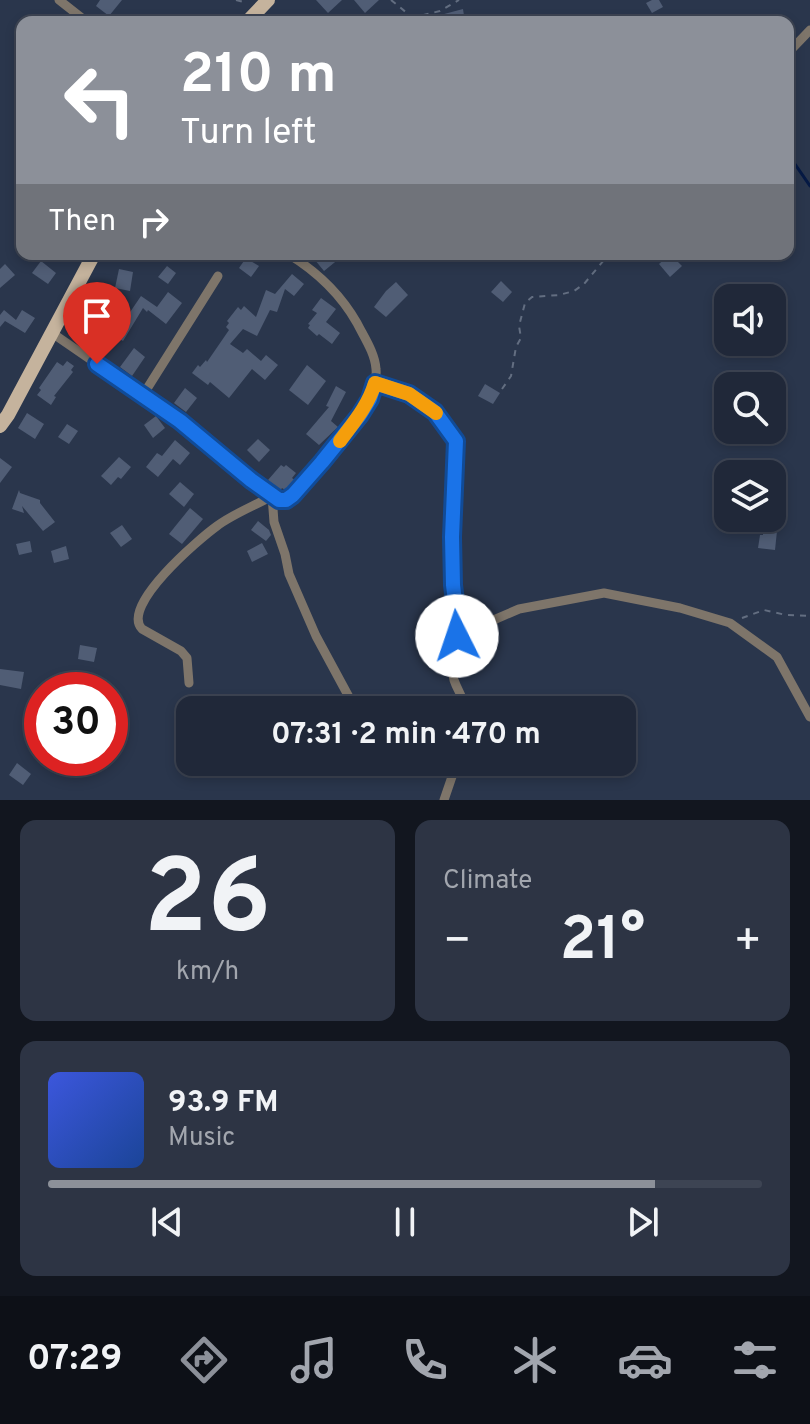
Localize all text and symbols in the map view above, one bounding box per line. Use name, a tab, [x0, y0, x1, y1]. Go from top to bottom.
text: 210 m	[180, 42, 337, 112]
icon: left	[48, 48, 152, 152]
text: Turn left	[180, 111, 317, 157]
icon: right	[132, 200, 176, 244]
text: Then	[48, 204, 116, 241]
pin	[63, 282, 131, 364]
map controls	[714, 284, 786, 532]
button: sound	[714, 284, 786, 356]
icon: arrive	[75, 294, 119, 338]
button: search	[714, 372, 786, 444]
button: layers	[714, 460, 786, 532]
position arrow	[415, 594, 499, 678]
speed limit sign: 30	[24, 672, 128, 776]
text: 07:31 · 2 min · 470 m	[271, 717, 541, 754]
text: 26	[144, 838, 271, 970]
text: Climate	[443, 865, 532, 898]
text: 21°	[560, 905, 645, 981]
text: −	[443, 915, 471, 971]
text: +	[734, 915, 762, 971]
text: km/h	[176, 956, 239, 989]
text: 93.9 FM	[168, 1085, 278, 1122]
text: Music	[168, 1122, 235, 1155]
icon: previous	[145, 1200, 189, 1244]
icon: pause	[383, 1200, 427, 1244]
icon: next	[621, 1200, 665, 1244]
icon: directions	[176, 1332, 232, 1388]
icon: music	[286, 1332, 342, 1388]
icon: phone	[397, 1332, 453, 1388]
icon: climate	[507, 1332, 563, 1388]
icon: car	[617, 1332, 673, 1388]
icon: filters	[727, 1332, 783, 1388]
text: 07:29	[27, 1337, 122, 1383]

